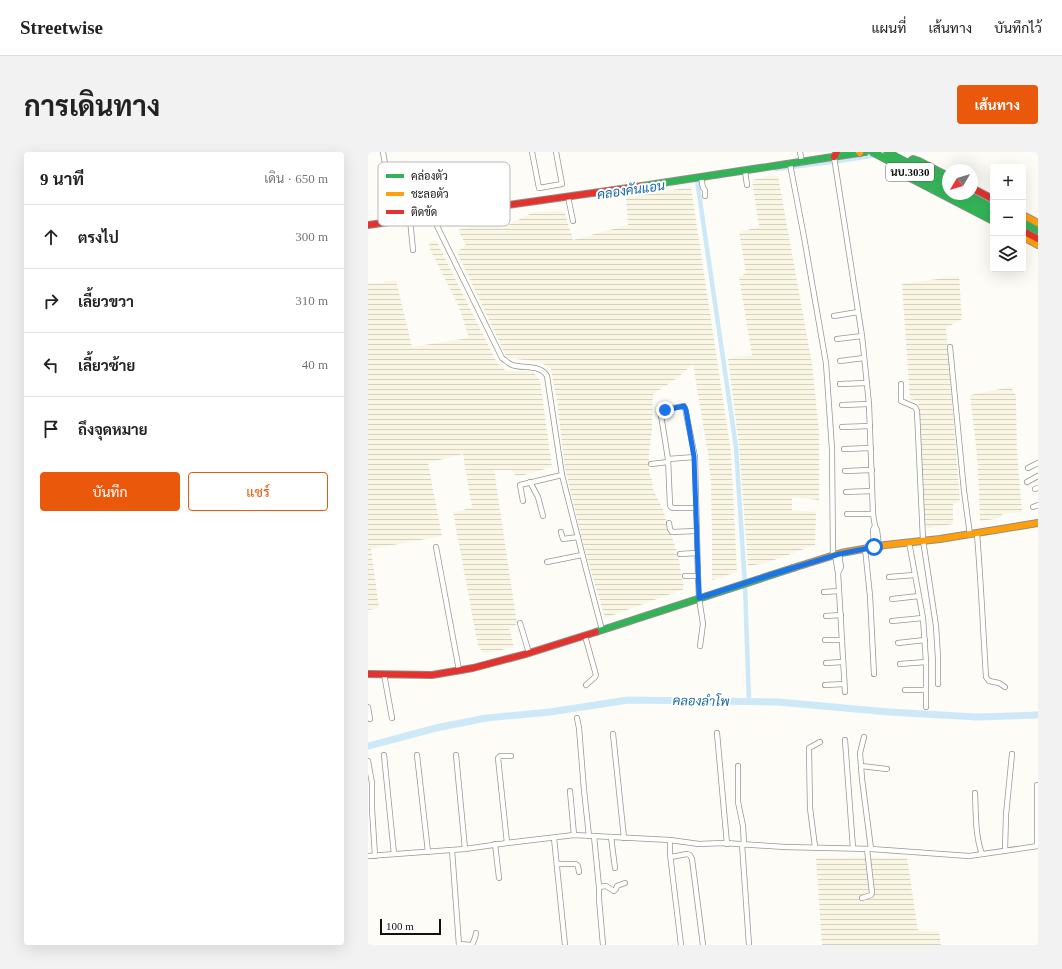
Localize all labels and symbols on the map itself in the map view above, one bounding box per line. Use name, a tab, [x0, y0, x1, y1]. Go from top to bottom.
legend	[378, 162, 510, 226]
road number: นบ.3030	[886, 163, 934, 181]
north arrow	[942, 164, 978, 200]
text: คล่องตัว	[411, 169, 448, 182]
water label: คลองคันแอน	[596, 178, 667, 202]
text: ชะลอตัว	[411, 187, 449, 200]
text: ติดขัด	[411, 205, 437, 218]
route end	[656, 401, 674, 419]
route start	[865, 538, 883, 556]
water label: คลองลำโพ	[672, 692, 730, 709]
scale bar	[380, 917, 441, 936]

